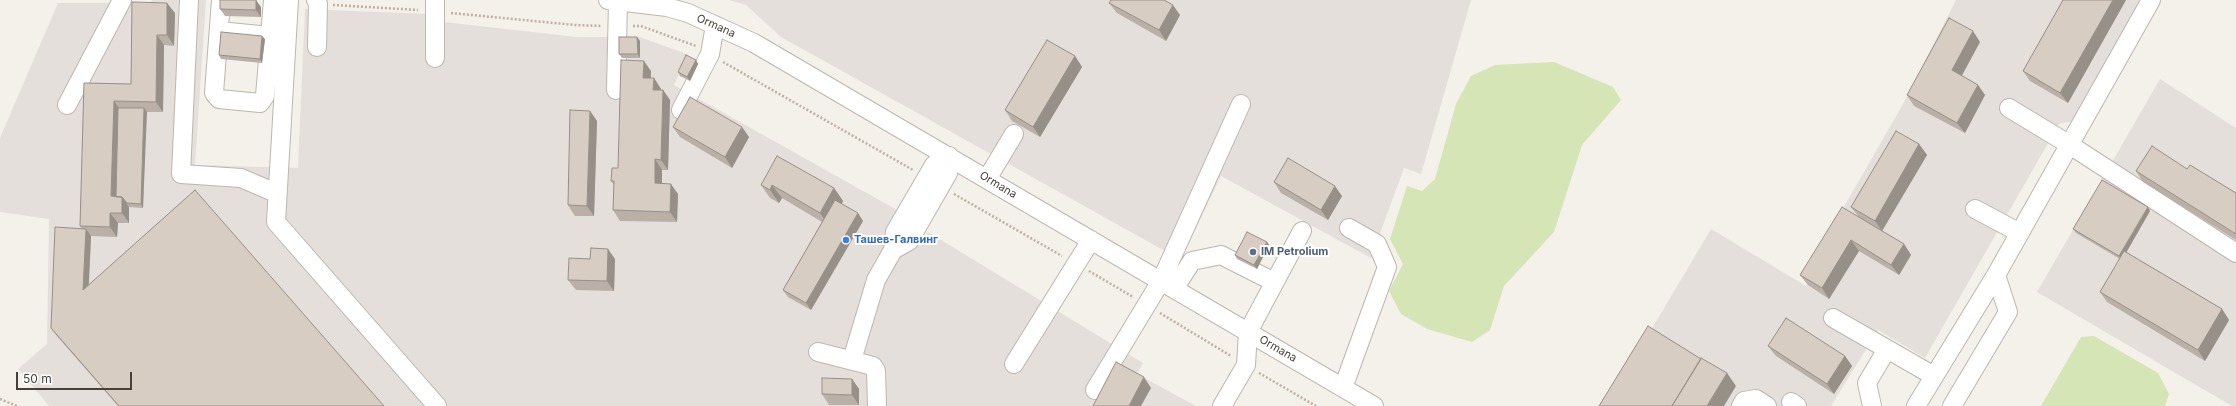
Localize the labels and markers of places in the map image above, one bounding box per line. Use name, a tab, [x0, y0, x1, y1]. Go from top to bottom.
place label: Ташев-Галвинг	[854, 233, 938, 247]
marker: Ташев-Галвинг	[841, 235, 851, 245]
place label: IM Petrolium	[1261, 245, 1328, 259]
marker: IM Petrolium	[1248, 247, 1258, 257]

